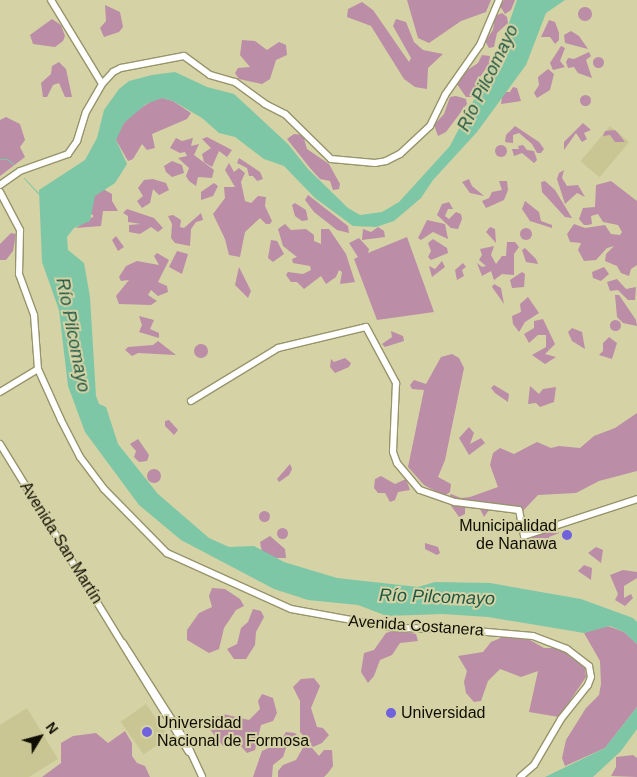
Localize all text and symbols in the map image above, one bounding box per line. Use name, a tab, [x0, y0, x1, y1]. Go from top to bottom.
water label: Río Pilcomayo	[453, 21, 523, 135]
water label: Río Pilcomayo	[51, 276, 95, 394]
street label: Avenida San Martín	[16, 478, 106, 608]
place label: Municipalidad de Nanawa	[459, 516, 557, 554]
marker: Municipalidad de Nanawa	[561, 529, 573, 541]
water label: Río Pilcomayo	[379, 584, 495, 610]
street label: Avenida Costanera	[348, 612, 484, 640]
place label: Universidad	[401, 703, 485, 723]
marker: Universidad	[385, 707, 397, 719]
north arrow	[15, 712, 65, 762]
place label: Universidad Nacional de Formosa	[157, 713, 309, 751]
text: N	[43, 719, 61, 737]
marker: Universidad Nacional de Formosa	[141, 726, 153, 738]

